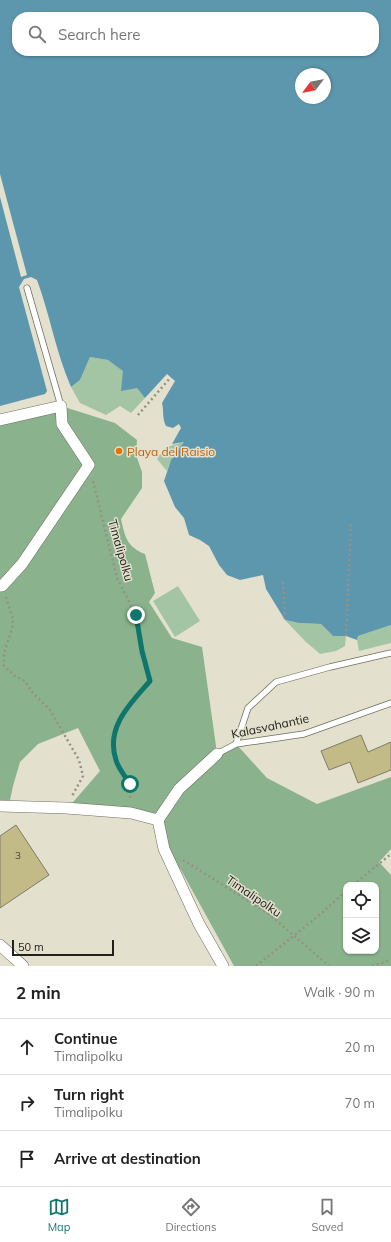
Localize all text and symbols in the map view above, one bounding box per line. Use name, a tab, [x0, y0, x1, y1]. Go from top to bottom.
search box	[12, 12, 379, 56]
icon: search	[26, 23, 48, 45]
text: Search here	[58, 25, 140, 44]
north arrow	[295, 68, 331, 104]
place label: Playa del Raisio	[127, 444, 215, 459]
marker: Playa del Raisio	[114, 446, 124, 456]
street label: Timalipolku	[105, 517, 137, 583]
route end	[127, 606, 145, 624]
street label: Kalasvahantie	[230, 710, 310, 742]
route start	[121, 775, 139, 793]
house number: 3	[15, 849, 21, 862]
street label: Timalipolku	[223, 872, 285, 920]
map controls	[343, 882, 379, 954]
button: locate	[343, 882, 379, 918]
button: layers	[343, 918, 379, 954]
scale bar	[12, 938, 114, 957]
text: 50 m	[18, 940, 44, 954]
text: 2 min	[16, 982, 61, 1003]
text: Walk · 90 m	[304, 984, 375, 1000]
text: Continue	[54, 1029, 117, 1048]
icon: ahead	[16, 1036, 38, 1058]
text: 20 m	[345, 1039, 375, 1055]
text: Timalipolku	[54, 1048, 123, 1064]
text: Turn right	[54, 1085, 124, 1104]
icon: right	[16, 1092, 38, 1114]
text: 70 m	[345, 1095, 375, 1111]
text: Timalipolku	[54, 1104, 123, 1120]
icon: arrive	[16, 1148, 38, 1170]
text: Arrive at destination	[54, 1149, 201, 1168]
tab: Map	[48, 1196, 70, 1234]
tab: Directions	[166, 1196, 216, 1234]
tab: Saved	[312, 1196, 343, 1234]

